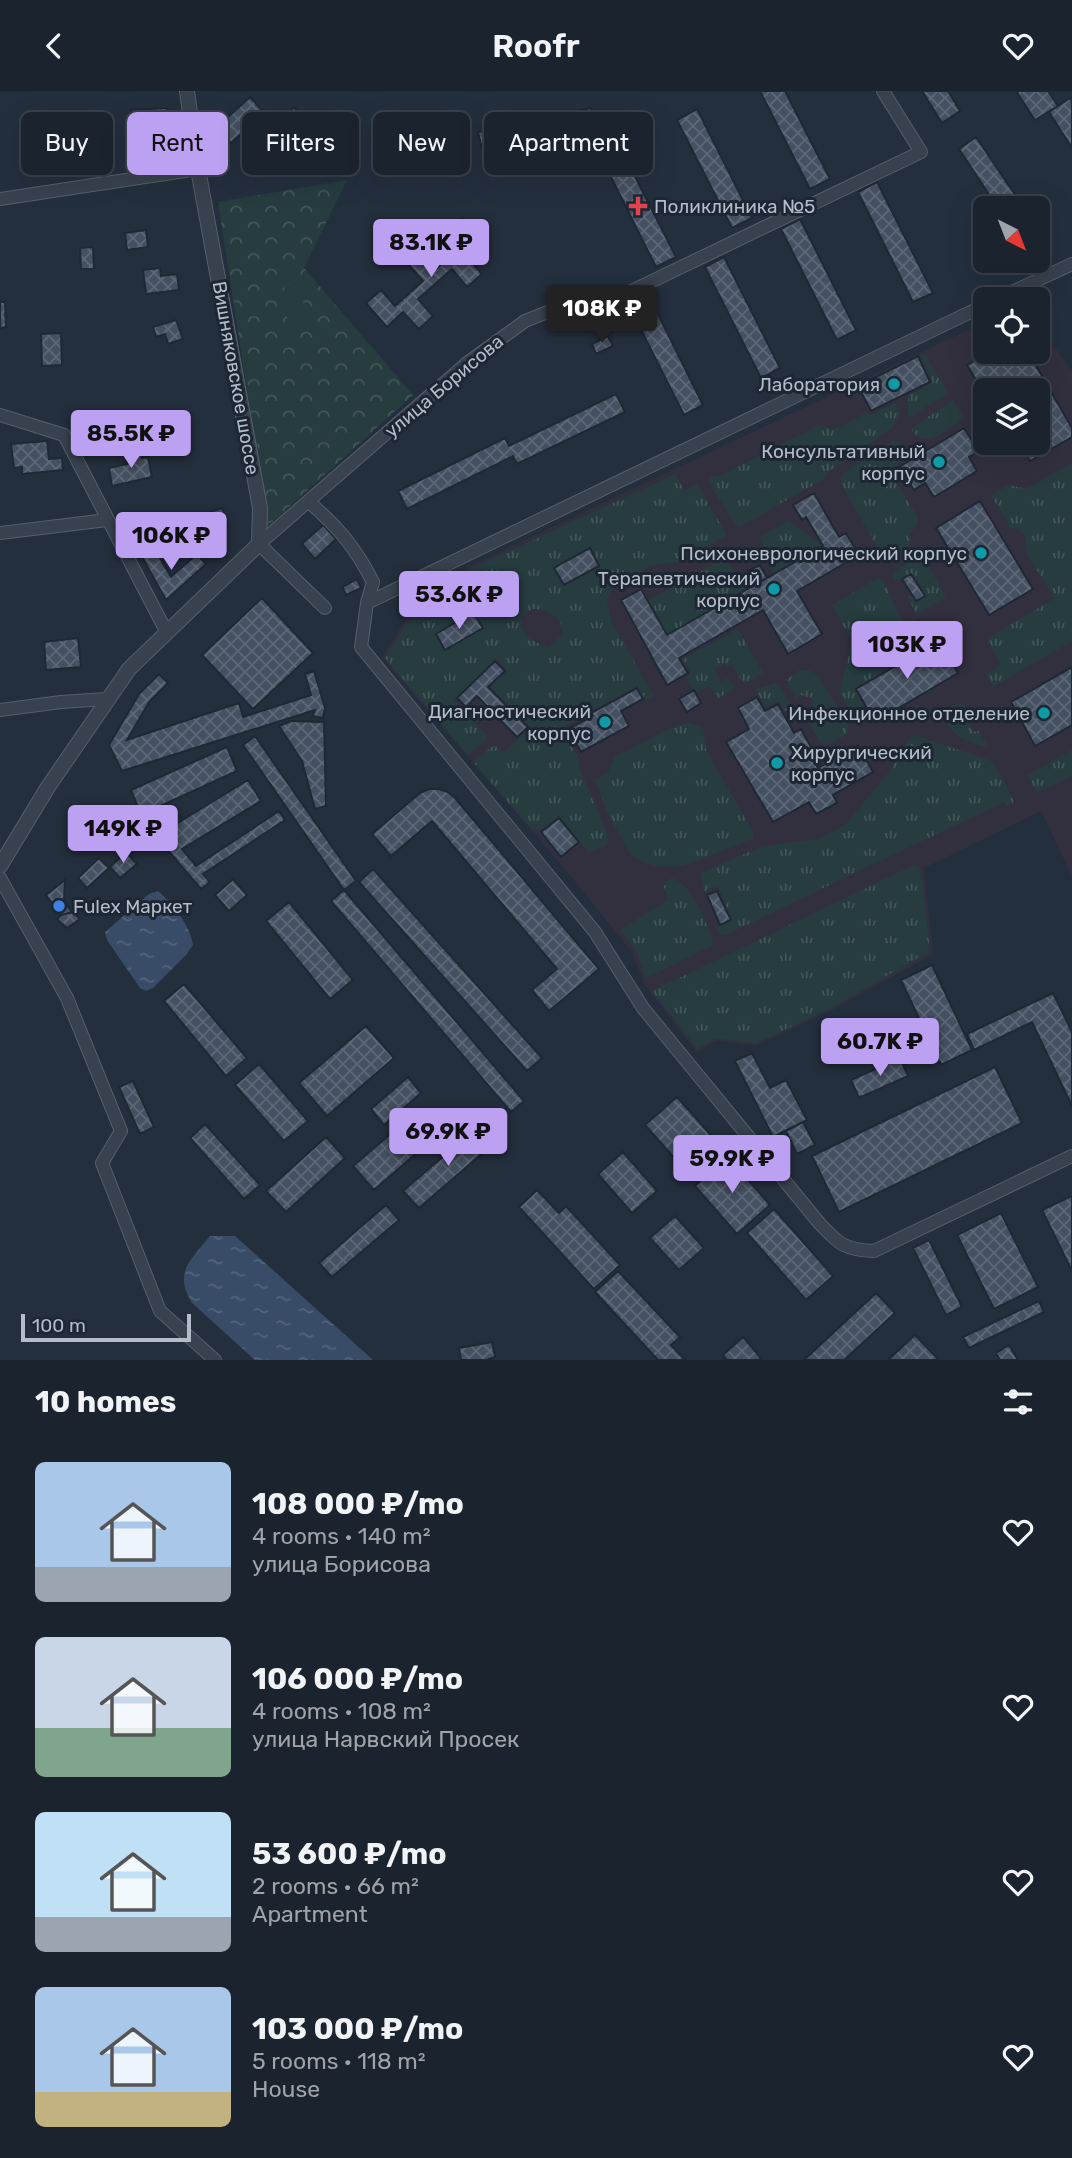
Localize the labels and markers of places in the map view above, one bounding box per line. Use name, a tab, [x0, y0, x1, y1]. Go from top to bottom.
place label: Поликлиника №5	[654, 195, 815, 218]
marker: Поликлиника №5	[628, 196, 648, 216]
pin: 83.1K ₽	[366, 219, 496, 279]
pin: 108K ₽	[545, 285, 659, 345]
place label: Лаборатория	[758, 373, 880, 396]
marker: Лаборатория	[886, 376, 902, 392]
pin: 85.5K ₽	[66, 411, 196, 470]
place label: Консультативный корпус	[761, 440, 925, 485]
marker: Консультативный корпус	[931, 454, 947, 470]
pin: 106K ₽	[114, 512, 228, 572]
place label: Психоневрологический корпус	[680, 542, 967, 565]
marker: Психоневрологический корпус	[973, 545, 989, 561]
place label: Терапевтический корпус	[598, 567, 760, 612]
pin: 53.6K ₽	[394, 571, 524, 631]
marker: Терапевтический корпус	[766, 581, 782, 597]
pin: 103K ₽	[850, 621, 964, 681]
place label: Диагностический корпус	[428, 700, 591, 745]
place label: Инфекционное отделение	[788, 702, 1030, 725]
marker: Инфекционное отделение	[1036, 705, 1052, 721]
marker: Диагностический корпус	[597, 714, 613, 730]
place label: Хирургический корпус	[791, 741, 932, 786]
marker: Хирургический корпус	[769, 755, 785, 771]
pin: 149K ₽	[66, 805, 180, 865]
place label: Fulex Маркет	[73, 895, 193, 918]
marker: Fulex Маркет	[51, 898, 67, 914]
pin: 60.7K ₽	[815, 1019, 945, 1078]
pin: 69.9K ₽	[383, 1109, 513, 1168]
pin: 59.9K ₽	[667, 1135, 797, 1195]

